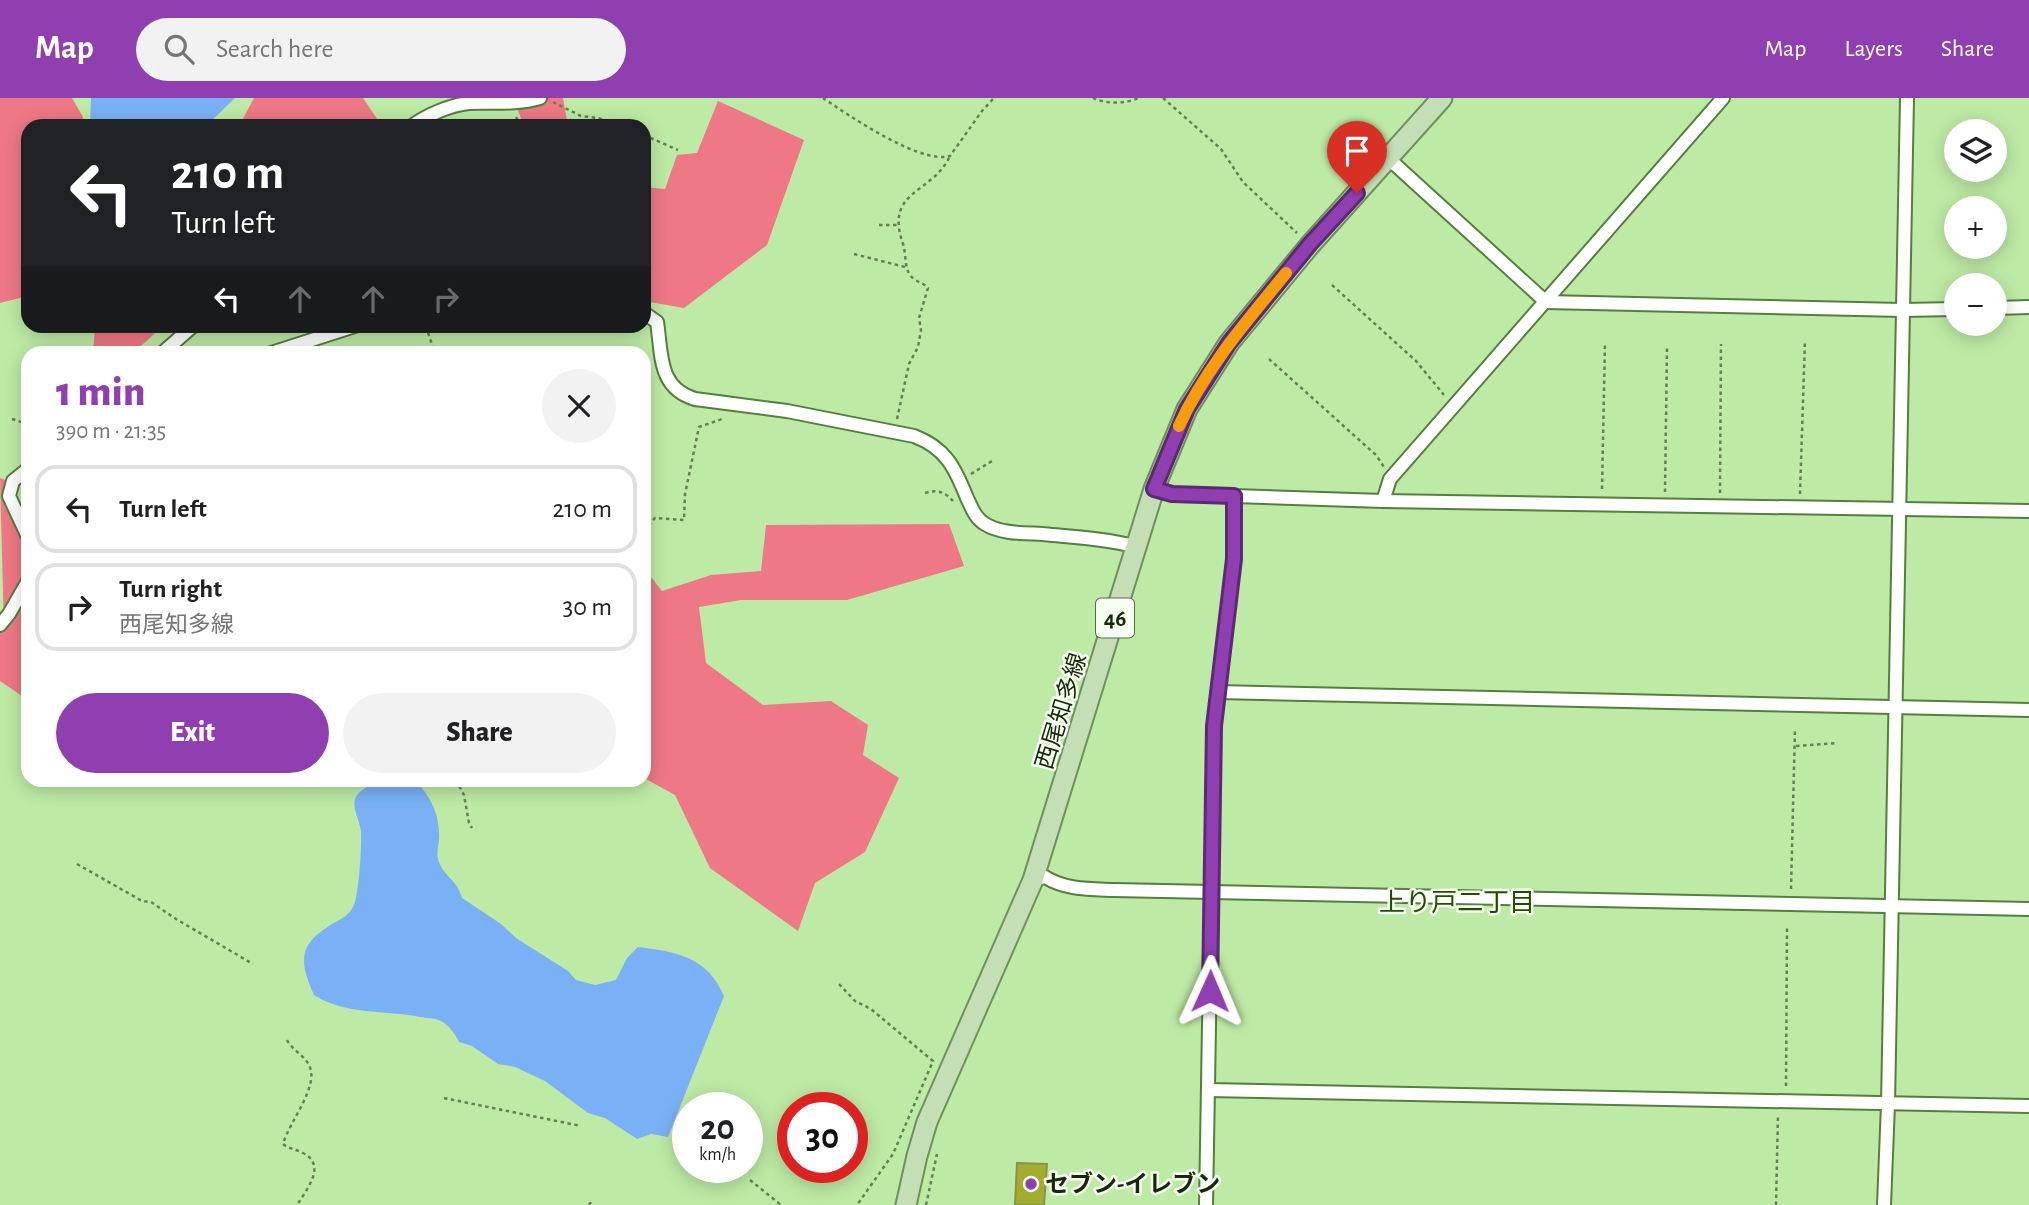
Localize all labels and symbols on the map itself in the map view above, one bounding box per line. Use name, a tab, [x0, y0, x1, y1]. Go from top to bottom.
pin	[1327, 121, 1387, 193]
road number: 46	[1096, 598, 1134, 638]
street label: 西尾知多線	[1031, 650, 1091, 772]
district label: 上り戸二丁目	[1379, 889, 1535, 916]
position arrow	[1173, 954, 1247, 1028]
speed limit sign: 30	[777, 1092, 868, 1183]
place label: セブン-イレブン	[1045, 1171, 1220, 1197]
marker: セブン-イレブン	[1023, 1176, 1039, 1192]

